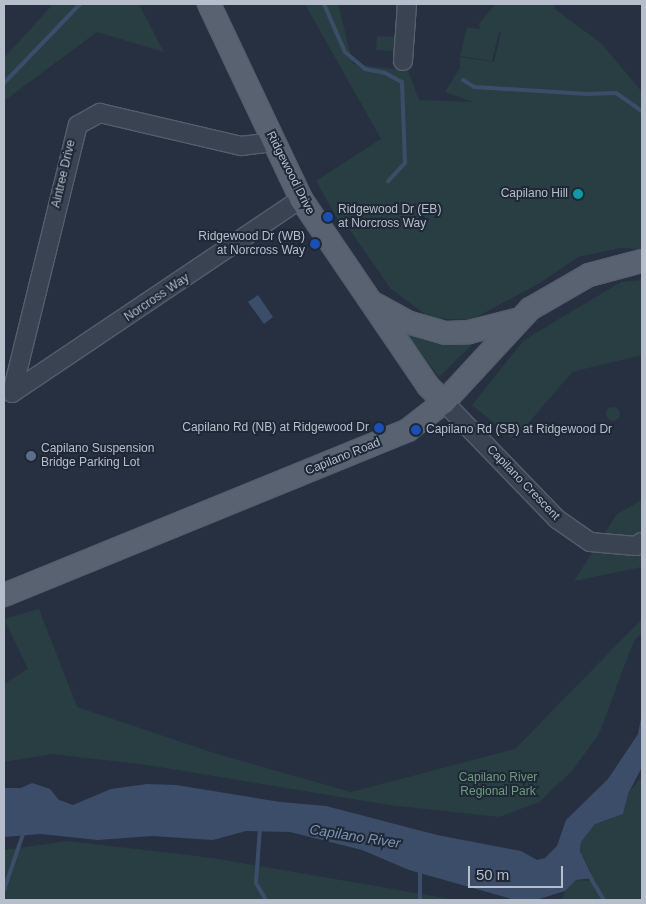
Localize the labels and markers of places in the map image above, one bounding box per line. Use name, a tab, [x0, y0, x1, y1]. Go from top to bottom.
place label: Capilano Hill	[501, 187, 568, 201]
marker: Capilano Hill	[572, 188, 584, 200]
place label: Ridgewood Dr (EB) at Norcross Way	[338, 203, 441, 231]
marker: Ridgewood Dr (EB) at Norcross Way	[322, 211, 334, 223]
place label: Ridgewood Dr (WB) at Norcross Way	[198, 230, 305, 258]
marker: Ridgewood Dr (WB) at Norcross Way	[309, 238, 321, 250]
place label: Capilano Rd (NB) at Ridgewood Dr	[182, 421, 369, 435]
marker: Capilano Rd (NB) at Ridgewood Dr	[373, 422, 385, 434]
place label: Capilano Rd (SB) at Ridgewood Dr	[426, 423, 612, 437]
marker: Capilano Rd (SB) at Ridgewood Dr	[410, 424, 422, 436]
place label: Capilano Suspension Bridge Parking Lot	[41, 442, 154, 470]
marker: Capilano Suspension Bridge Parking Lot	[25, 450, 37, 462]

